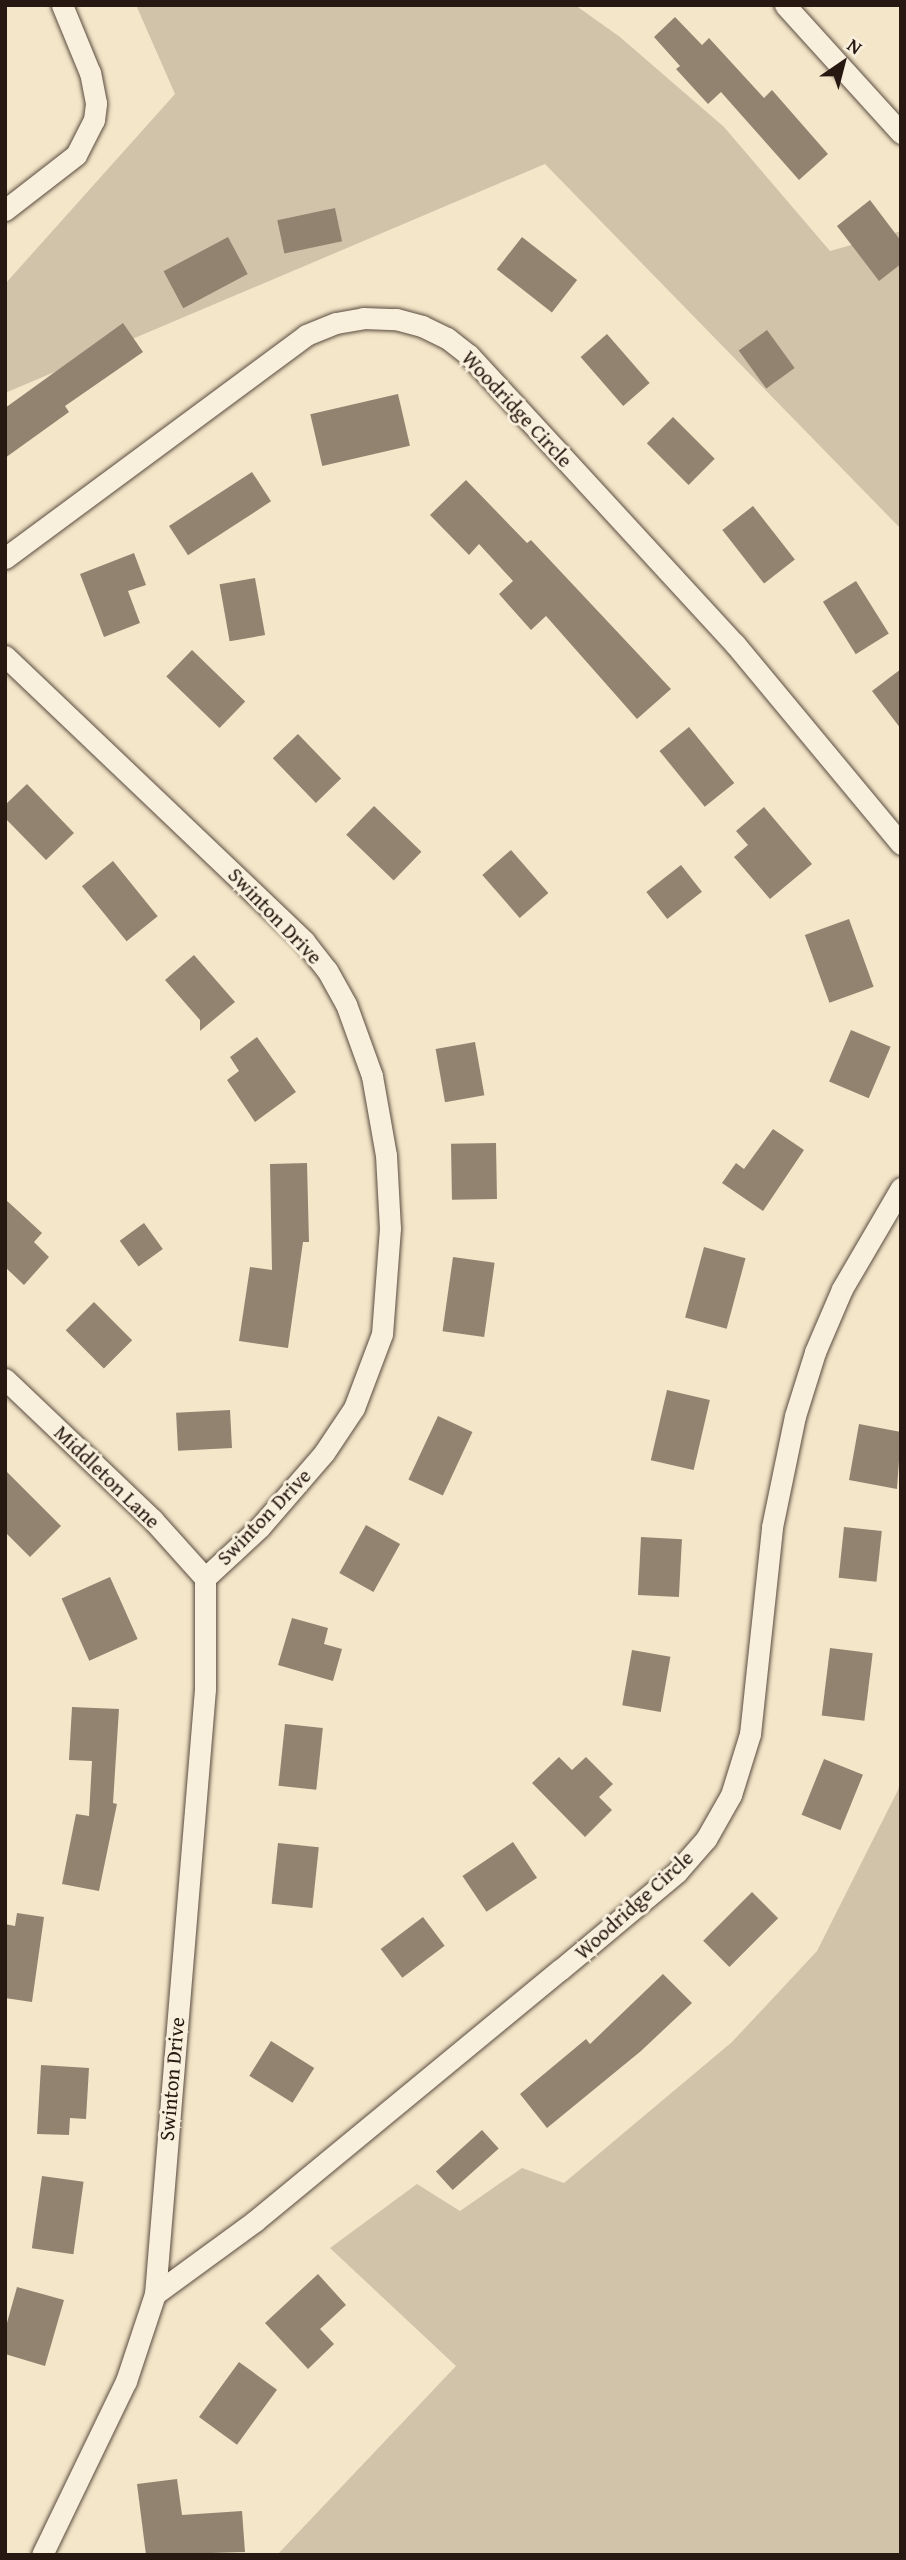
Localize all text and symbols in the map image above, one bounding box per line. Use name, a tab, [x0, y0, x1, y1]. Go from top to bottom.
north arrow	[808, 28, 878, 98]
text: N	[842, 31, 868, 61]
street label: Woodridge Circle	[456, 345, 578, 473]
street label: Swinton Drive	[223, 862, 327, 970]
street label: Middleton Lane	[49, 1420, 165, 1534]
street label: Swinton Drive	[212, 1463, 316, 1571]
street label: Woodridge Circle	[570, 1845, 698, 1965]
street label: Swinton Drive	[154, 2016, 190, 2142]

